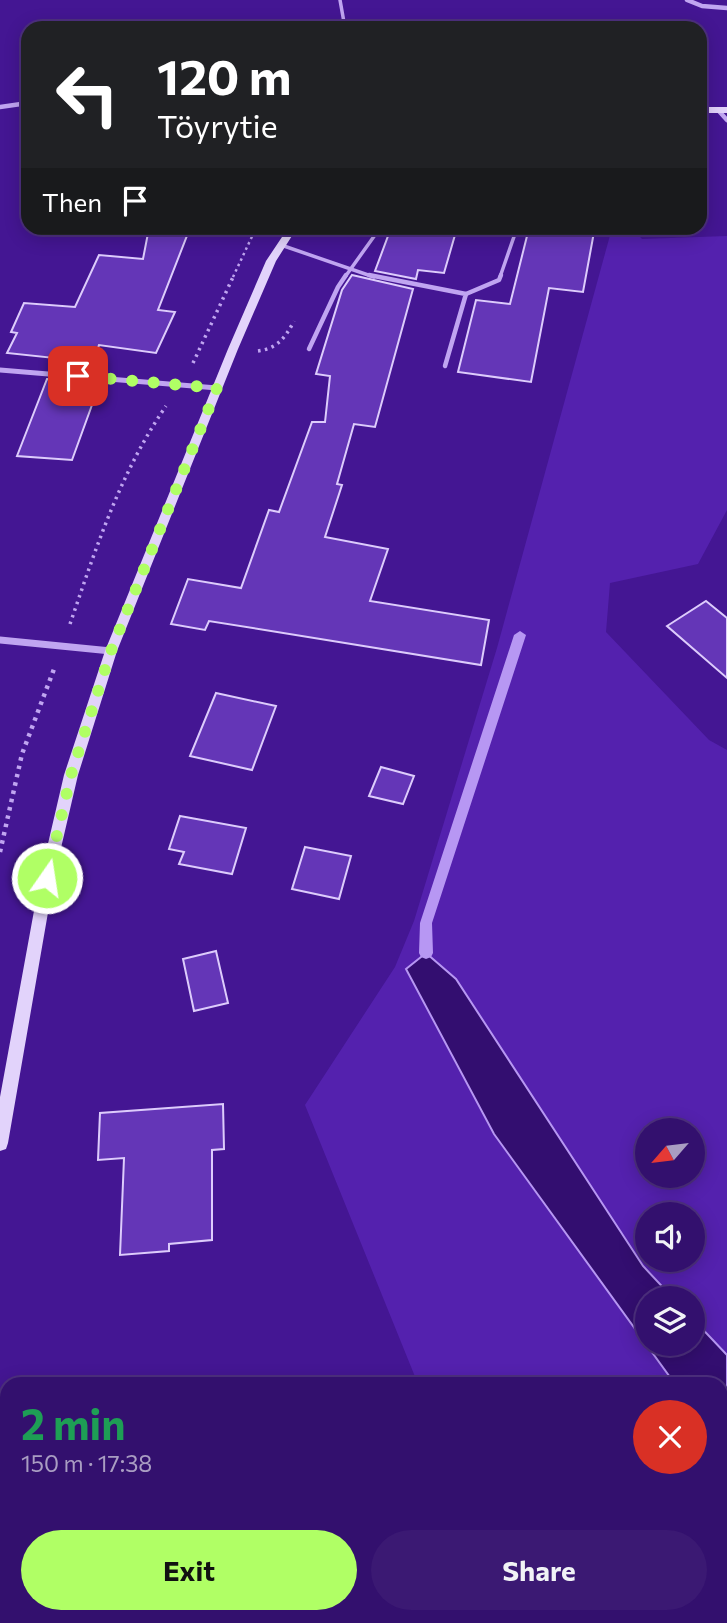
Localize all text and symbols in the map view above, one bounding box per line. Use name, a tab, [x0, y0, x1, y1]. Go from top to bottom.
text: 120 m	[157, 45, 291, 105]
icon: left	[42, 49, 133, 140]
text: Töyrytie	[157, 105, 278, 145]
icon: arrive	[116, 182, 154, 220]
text: Then	[42, 186, 102, 217]
pin	[48, 346, 108, 406]
icon: arrive	[59, 357, 97, 395]
position arrow	[10, 841, 84, 915]
north arrow	[635, 1118, 705, 1188]
map controls	[635, 1118, 705, 1356]
button: sound	[635, 1202, 705, 1272]
button: layers	[635, 1286, 705, 1356]
text: 2 min	[21, 1397, 126, 1449]
button: close	[633, 1400, 707, 1474]
text: 150 m · 17:38	[21, 1449, 152, 1477]
button: Exit	[21, 1530, 357, 1610]
button: Share	[371, 1530, 707, 1610]

